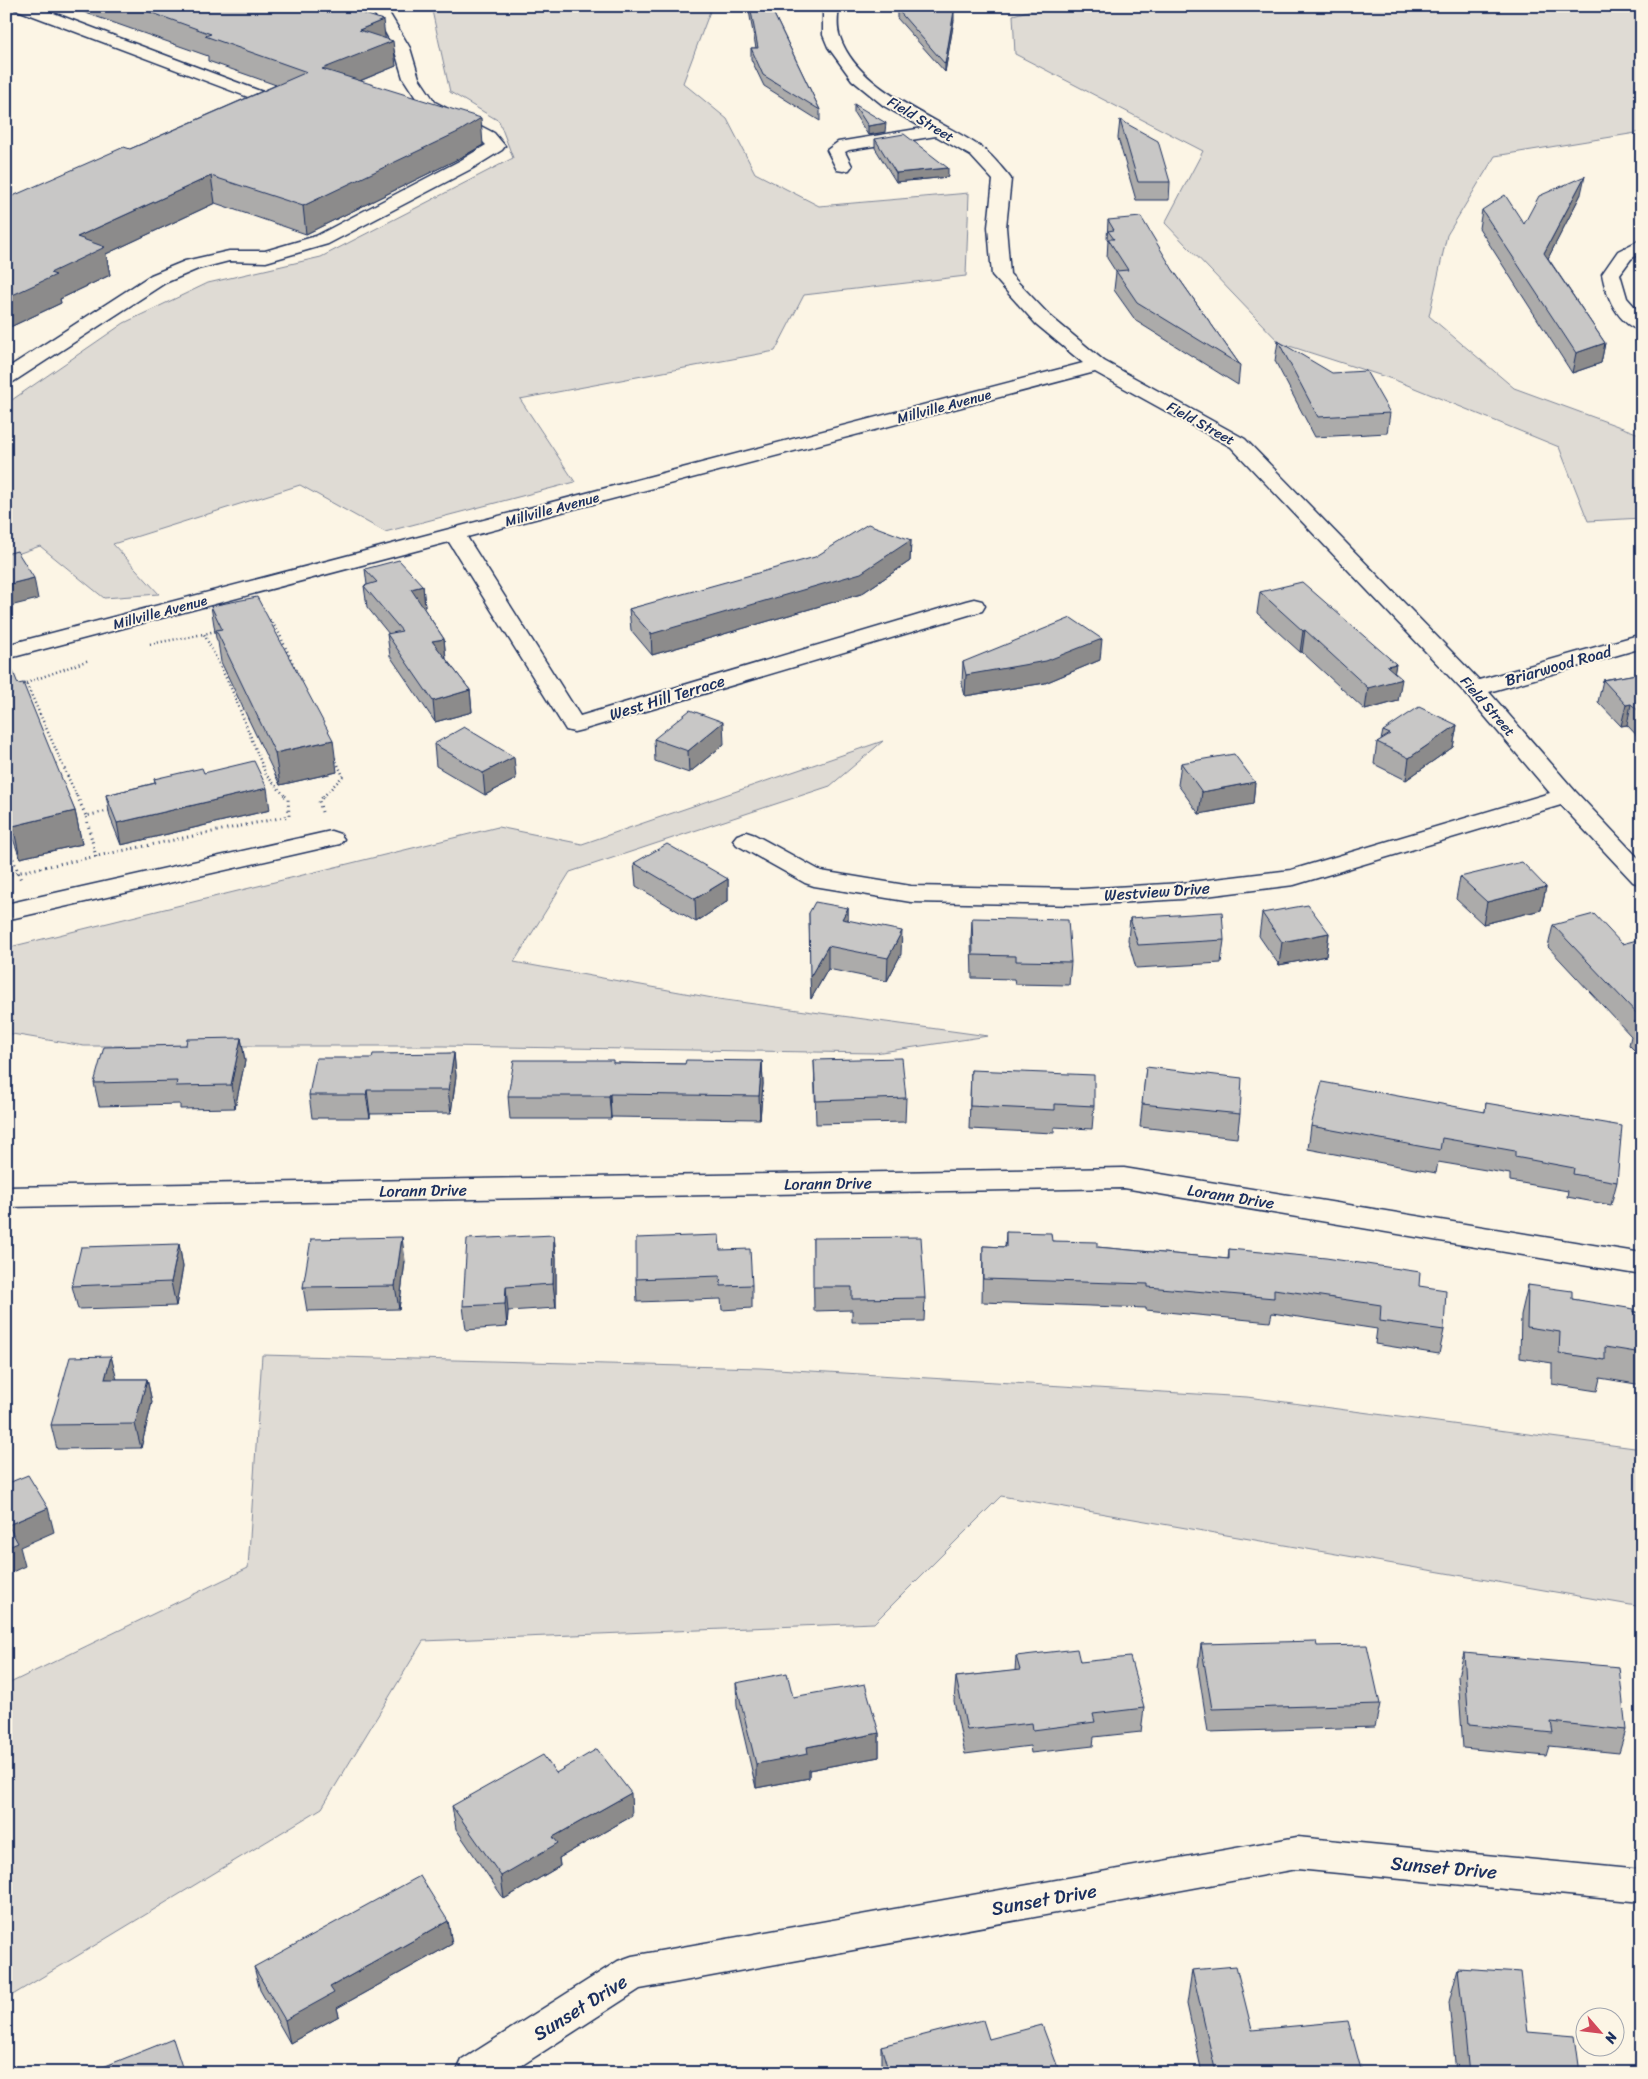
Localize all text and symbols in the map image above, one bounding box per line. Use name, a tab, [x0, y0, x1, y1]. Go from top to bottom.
street label: Field Street	[882, 90, 959, 149]
street label: Millville Avenue	[894, 382, 994, 431]
street label: Field Street	[1162, 394, 1239, 452]
street label: Millville Avenue	[502, 485, 602, 534]
street label: Millville Avenue	[110, 588, 210, 637]
street label: Briarwood Road	[1501, 636, 1616, 695]
street label: West Hill Terrace	[606, 666, 729, 729]
street label: Field Street	[1454, 670, 1521, 743]
street label: Westview Drive	[1103, 873, 1211, 910]
street label: Lorann Drive	[784, 1168, 872, 1199]
street label: Lorann Drive	[379, 1175, 467, 1206]
street label: Lorann Drive	[1185, 1175, 1277, 1218]
street label: Sunset Drive	[1389, 1846, 1499, 1889]
street label: Sunset Drive	[989, 1874, 1100, 1925]
street label: Sunset Drive	[526, 1965, 634, 2050]
north arrow	[1576, 2006, 1626, 2056]
text: N	[1598, 2027, 1625, 2048]

